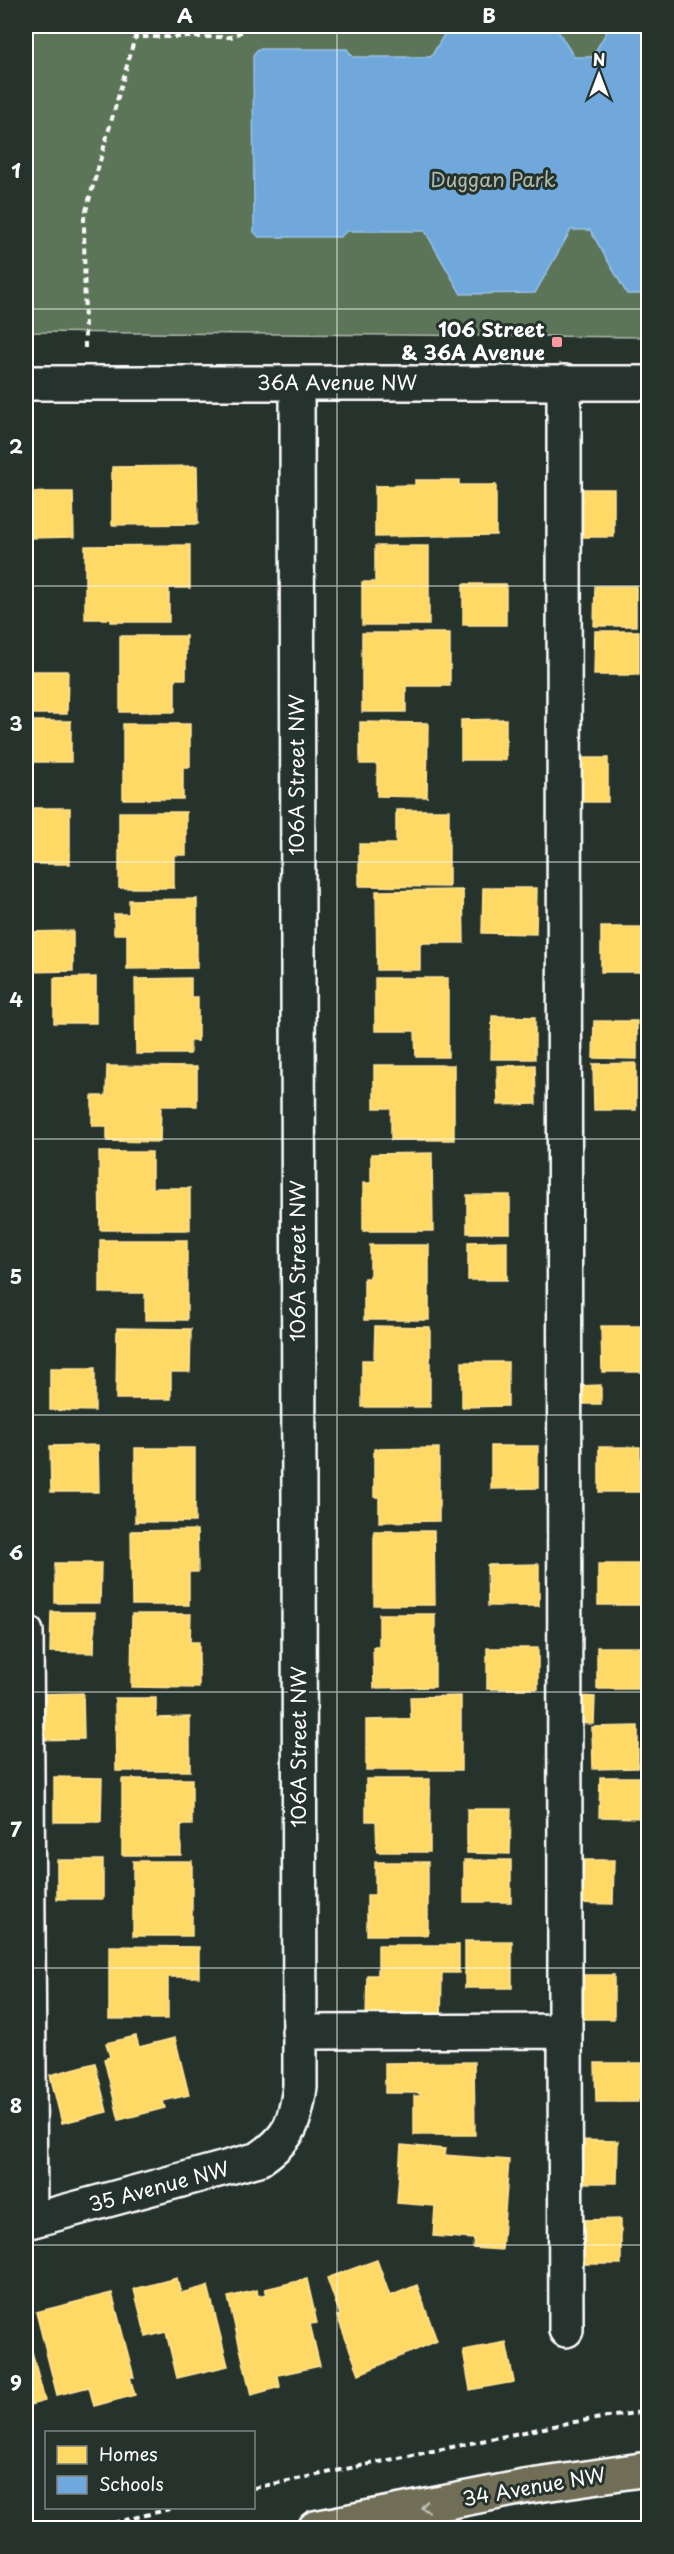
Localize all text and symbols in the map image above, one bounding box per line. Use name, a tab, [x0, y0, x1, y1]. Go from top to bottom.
text: A	[177, 0, 193, 30]
text: B	[482, 0, 496, 30]
north arrow	[569, 45, 629, 105]
text: N	[593, 47, 605, 71]
text: 1	[11, 155, 21, 185]
park label: Duggan Park	[430, 164, 556, 194]
place label: 106 Street & 36A Avenue	[401, 314, 545, 367]
marker: 106 Street & 36A Avenue	[550, 335, 564, 349]
street label: 36A Avenue NW	[257, 367, 418, 397]
text: 2	[9, 431, 23, 461]
street label: 106A Street NW	[281, 694, 311, 856]
text: 3	[9, 708, 23, 738]
text: 4	[9, 984, 23, 1014]
street label: 106A Street NW	[282, 1180, 312, 1342]
text: 5	[10, 1261, 22, 1291]
text: 6	[9, 1537, 23, 1567]
street label: 106A Street NW	[283, 1666, 313, 1828]
text: 7	[10, 1814, 22, 1844]
text: 8	[10, 2090, 22, 2120]
street label: 35 Avenue NW	[85, 2153, 233, 2219]
text: 9	[10, 2367, 22, 2397]
legend	[45, 2431, 255, 2509]
text: Homes	[99, 2440, 157, 2467]
street label: 34 Avenue NW	[460, 2459, 608, 2513]
text: Schools	[99, 2470, 164, 2497]
one-way arrow	[421, 2500, 431, 2513]

